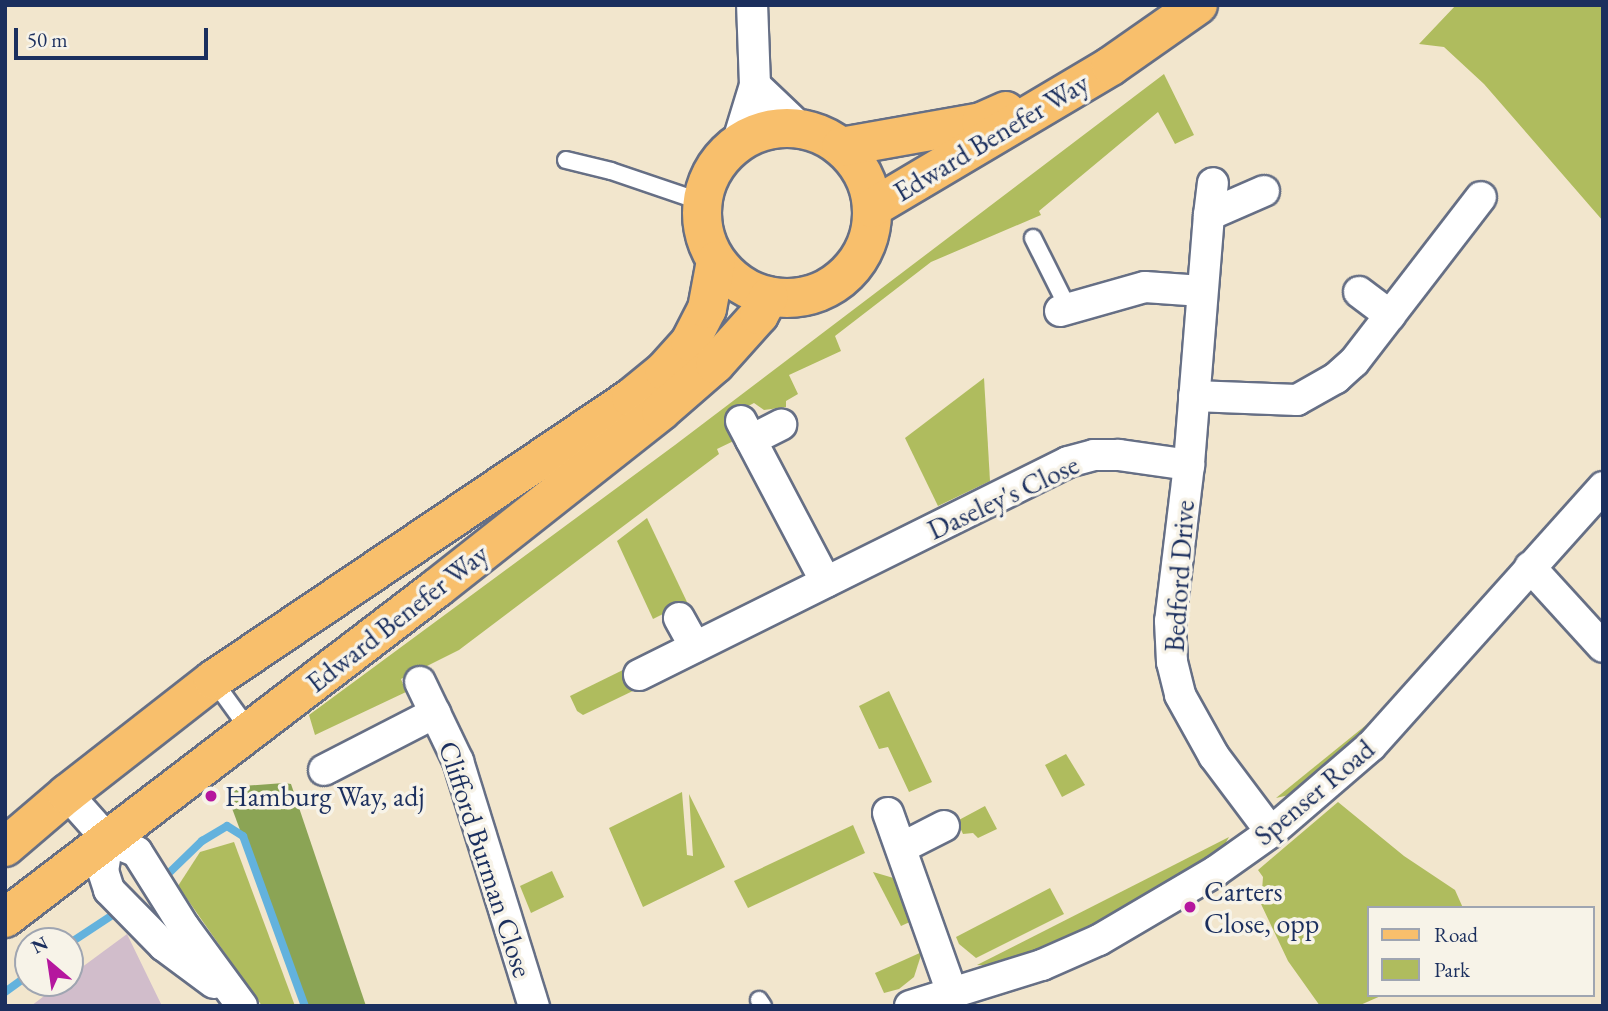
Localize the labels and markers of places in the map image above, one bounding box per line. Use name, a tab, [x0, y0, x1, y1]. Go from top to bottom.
place label: Hamburg Way, adj	[225, 779, 425, 813]
marker: Hamburg Way, adj	[203, 788, 219, 804]
place label: Carters Close, opp	[1204, 874, 1319, 940]
marker: Carters Close, opp	[1182, 899, 1198, 915]

